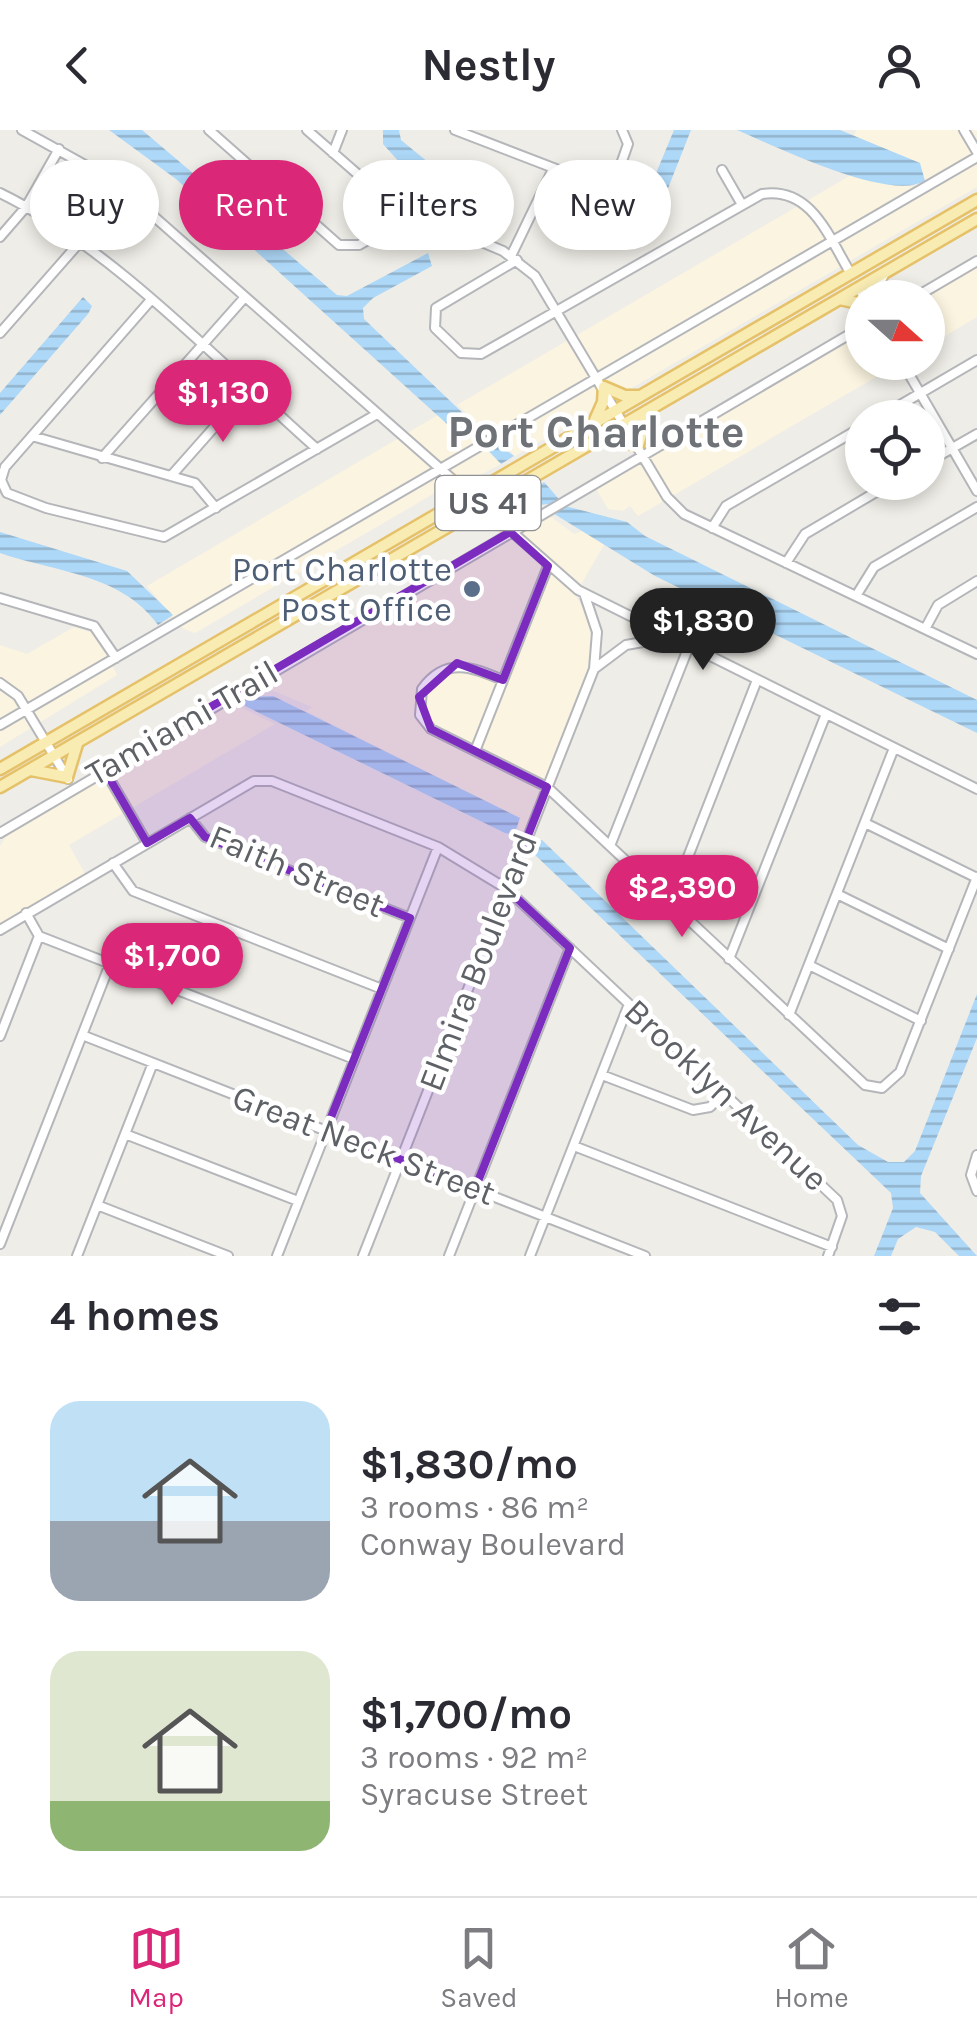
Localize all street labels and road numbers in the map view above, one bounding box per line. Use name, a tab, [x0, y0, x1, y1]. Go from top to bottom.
road number: US 41	[436, 476, 540, 530]
street label: Tamiami Trail	[79, 652, 285, 794]
street label: Faith Street	[203, 816, 391, 926]
street label: Elmira Boulevard	[410, 827, 546, 1097]
street label: Brooklyn Avenue	[616, 990, 836, 1200]
street label: Great Neck Street	[227, 1076, 501, 1214]

